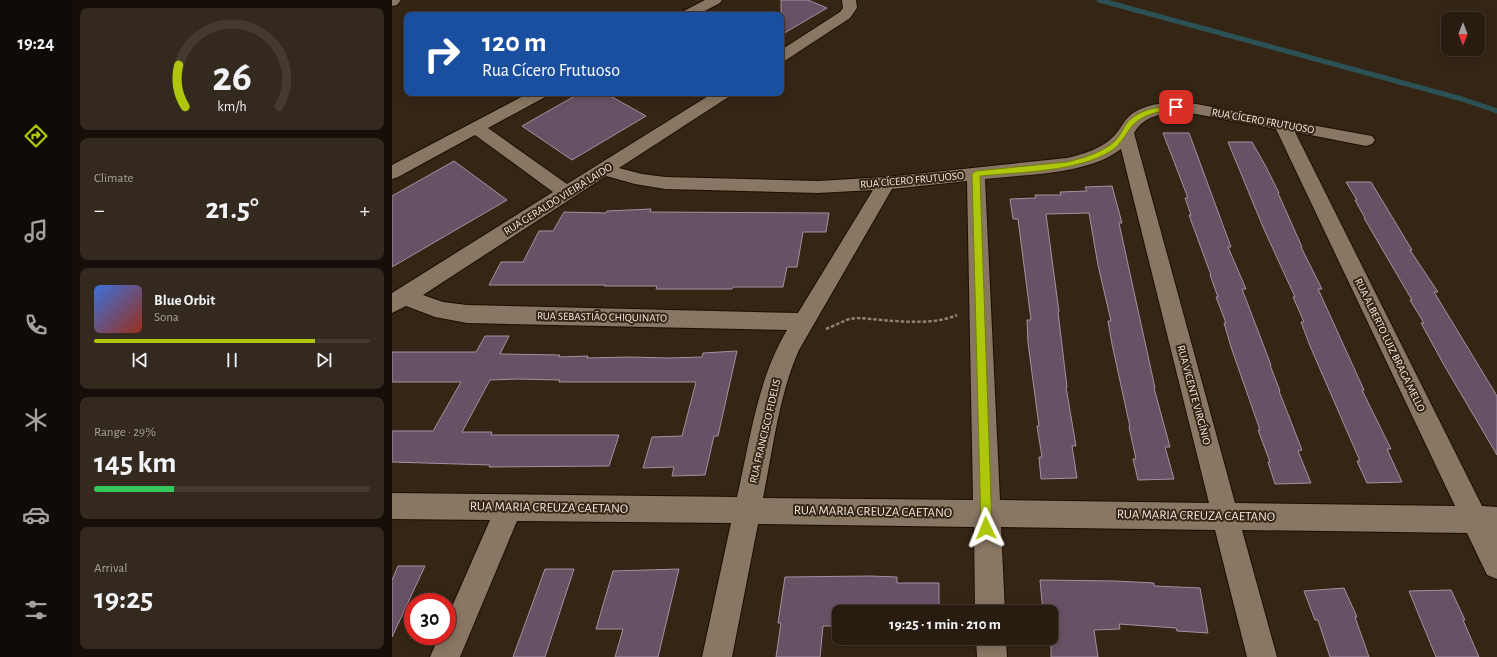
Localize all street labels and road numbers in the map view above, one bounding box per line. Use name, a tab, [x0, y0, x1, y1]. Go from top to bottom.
street label: RUA CÍCERO FRUTUOSO	[1211, 106, 1315, 135]
street label: RUA GERALDO VIEIRA LAIDO	[502, 161, 614, 237]
street label: RUA CÍCERO FRUTUOSO	[860, 169, 964, 190]
street label: RUA ALBERTO LUIZ BRAGA MELLO	[1353, 276, 1427, 414]
street label: RUA SEBASTIÃO CHIQUINATO	[537, 310, 667, 324]
street label: RUA VICENTE VIRGÍNIO	[1175, 344, 1214, 446]
street label: RUA FRANCISCO FIDELIS	[748, 378, 782, 484]
street label: RUA MARIA CREUZA CAETANO	[470, 500, 628, 516]
street label: RUA MARIA CREUZA CAETANO	[794, 504, 952, 520]
street label: RUA MARIA CREUZA CAETANO	[1117, 508, 1275, 524]

